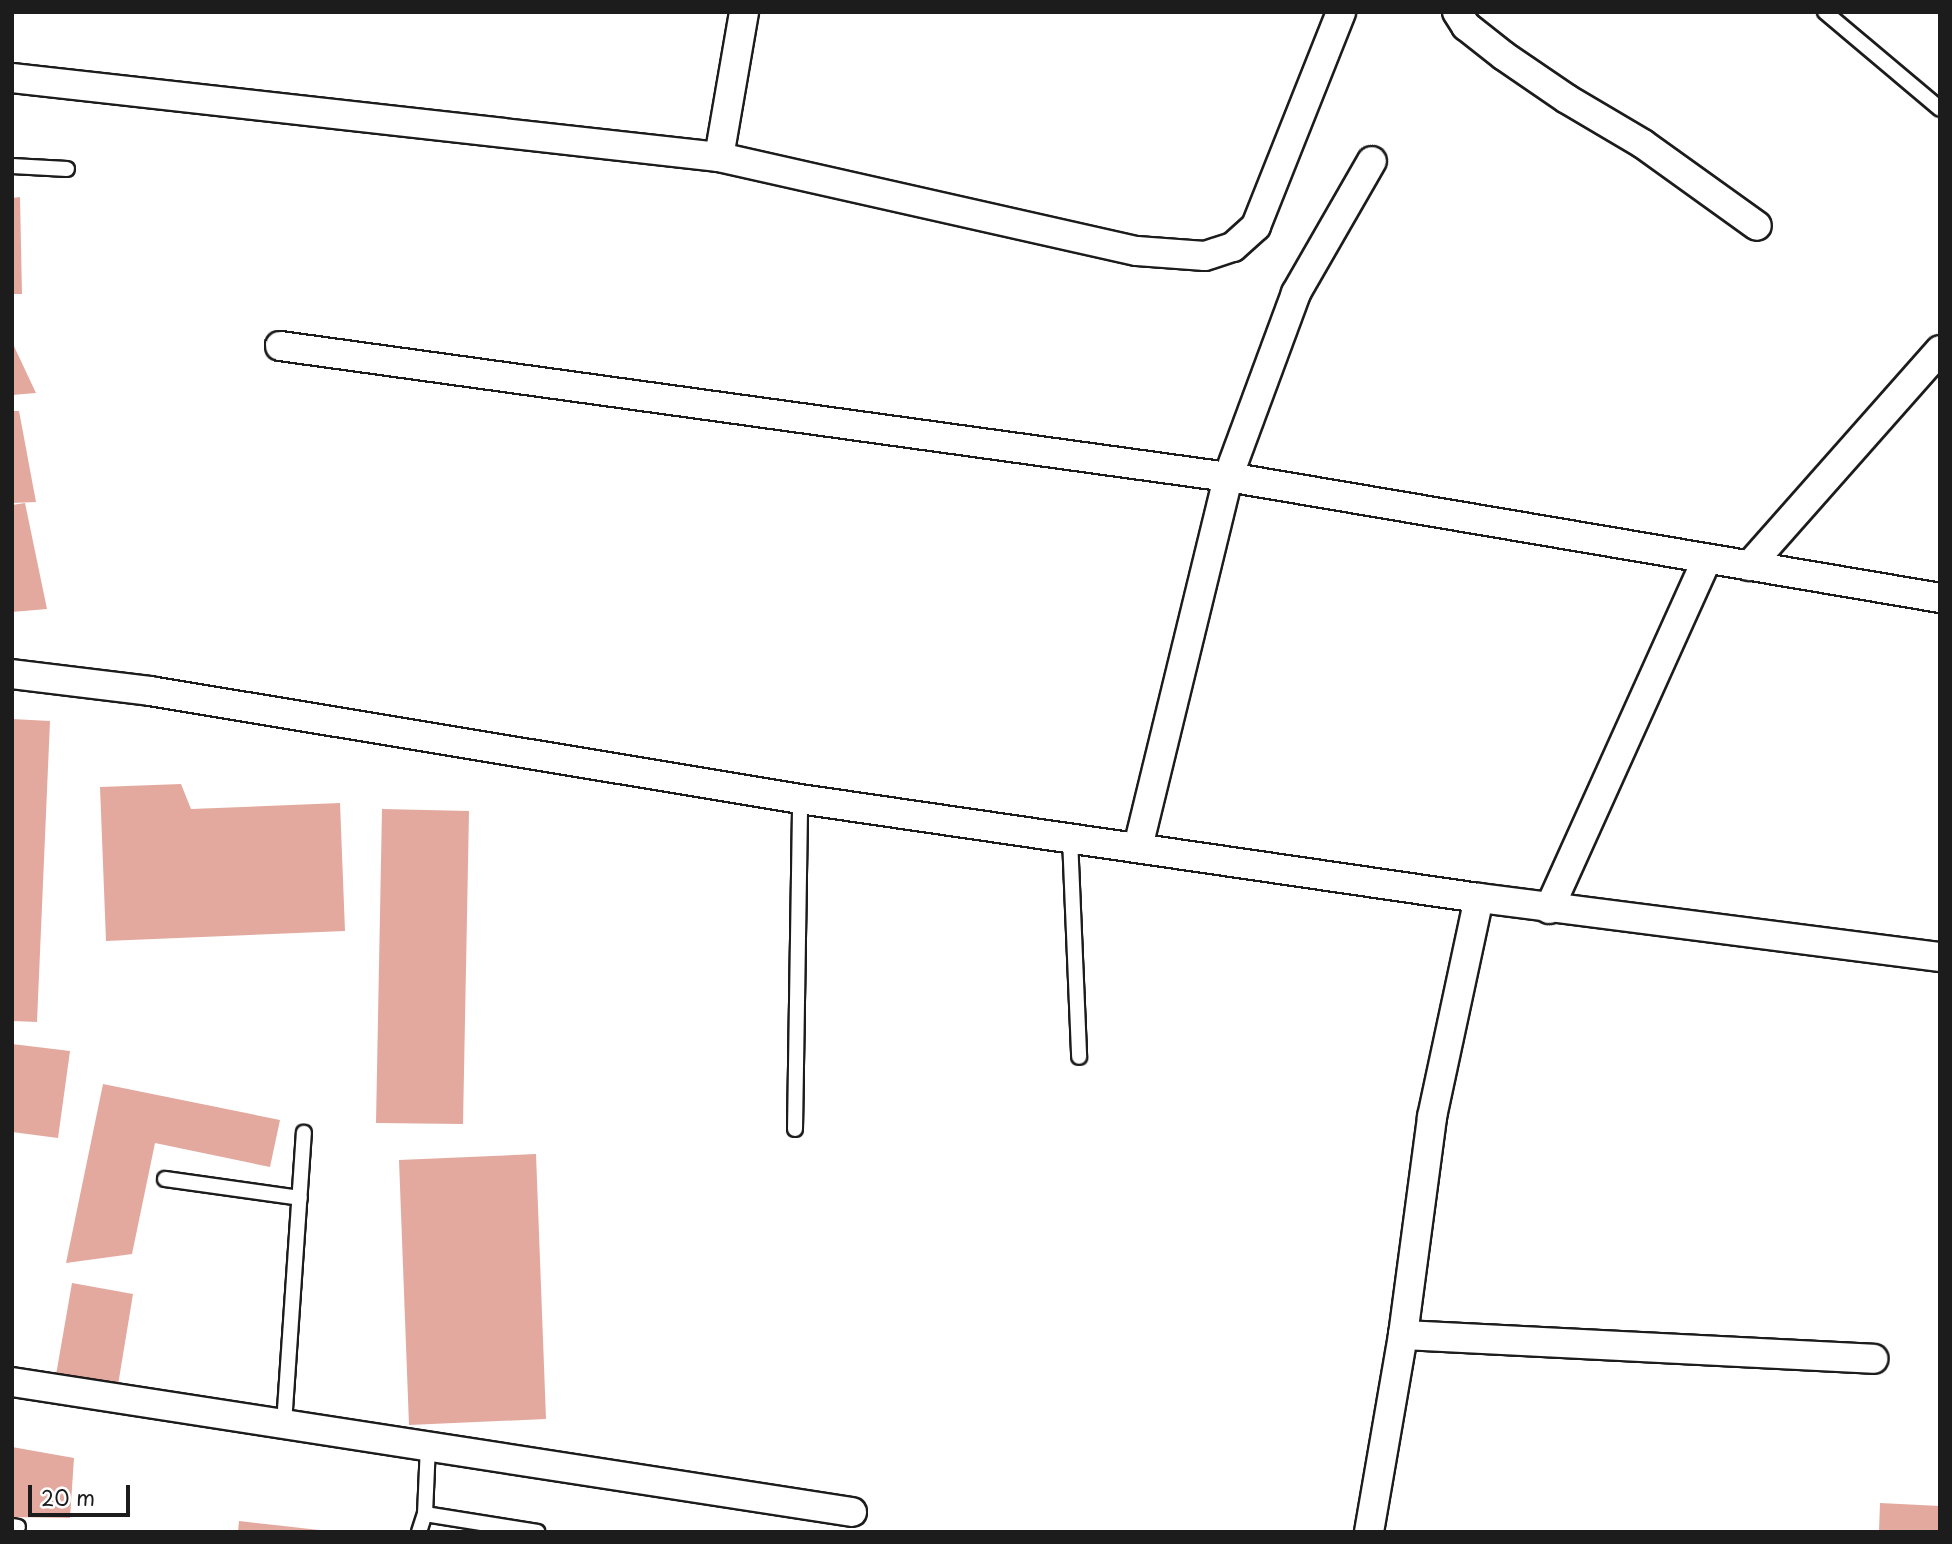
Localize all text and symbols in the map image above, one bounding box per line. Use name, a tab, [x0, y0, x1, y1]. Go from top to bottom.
scale bar	[32, 1470, 133, 1514]
text: 20 m	[41, 1481, 95, 1513]

